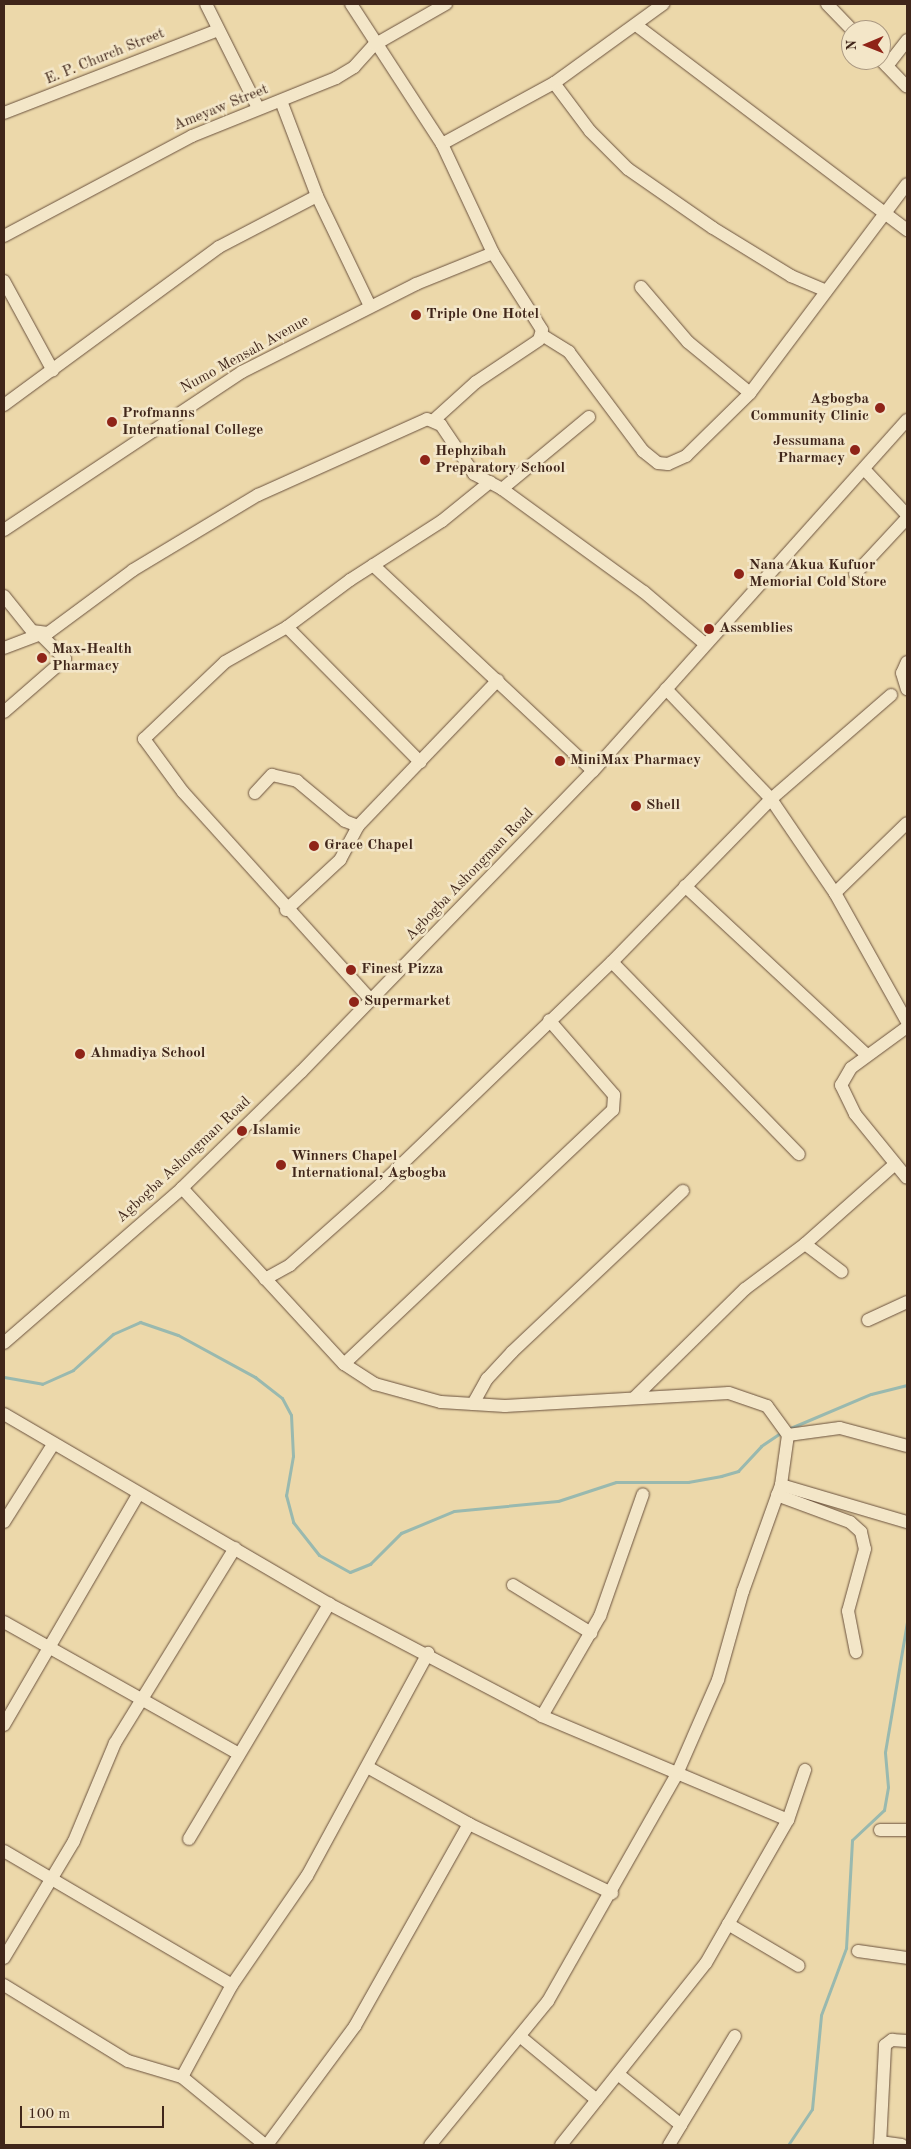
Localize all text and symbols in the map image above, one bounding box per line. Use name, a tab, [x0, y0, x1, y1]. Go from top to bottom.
north arrow	[841, 20, 891, 70]
street label: E. P. Church Street	[43, 25, 167, 89]
text: N	[845, 40, 859, 51]
street label: Ameyaw Street	[171, 81, 271, 135]
place label: Triple One Hotel	[426, 306, 539, 324]
marker: Triple One Hotel	[410, 309, 422, 321]
street label: Numo Mensah Avenue	[177, 312, 313, 398]
place label: Agbogba Community Clinic	[750, 390, 869, 425]
marker: Agbogba Community Clinic	[873, 401, 887, 415]
place label: Profmanns International College	[122, 404, 263, 439]
marker: Profmanns International College	[106, 416, 118, 428]
place label: Jessumana Pharmacy	[773, 432, 845, 467]
place label: Hephzibah Preparatory School	[435, 442, 565, 477]
marker: Jessumana Pharmacy	[849, 444, 861, 456]
marker: Hephzibah Preparatory School	[419, 454, 431, 466]
place label: Nana Akua Kufuor Memorial Cold Store	[749, 556, 887, 591]
marker: Nana Akua Kufuor Memorial Cold Store	[733, 568, 745, 580]
place label: Assemblies	[719, 620, 793, 638]
marker: Assemblies	[703, 623, 715, 635]
place label: Max-Health Pharmacy	[52, 640, 132, 675]
marker: Max-Health Pharmacy	[36, 652, 48, 664]
place label: MiniMax Pharmacy	[570, 752, 701, 770]
marker: MiniMax Pharmacy	[554, 755, 566, 767]
place label: Shell	[646, 797, 680, 815]
marker: Shell	[630, 800, 642, 812]
street label: Agbogba Ashongman Road	[402, 805, 538, 945]
place label: Grace Chapel	[324, 837, 413, 855]
marker: Grace Chapel	[308, 840, 320, 852]
place label: Finest Pizza	[361, 961, 443, 979]
marker: Finest Pizza	[345, 964, 357, 976]
place label: Supermarket	[364, 993, 450, 1011]
marker: Supermarket	[348, 996, 360, 1008]
place label: Ahmadiya School	[90, 1045, 205, 1063]
marker: Ahmadiya School	[74, 1048, 86, 1060]
street label: Agbogba Ashongman Road	[113, 1093, 255, 1227]
place label: Islamic	[252, 1122, 301, 1140]
marker: Islamic	[236, 1125, 248, 1137]
place label: Winners Chapel International, Agbogba	[291, 1147, 446, 1182]
marker: Winners Chapel International, Agbogba	[275, 1159, 287, 1171]
scale bar	[22, 2096, 166, 2128]
text: 100 m	[28, 2107, 70, 2122]

